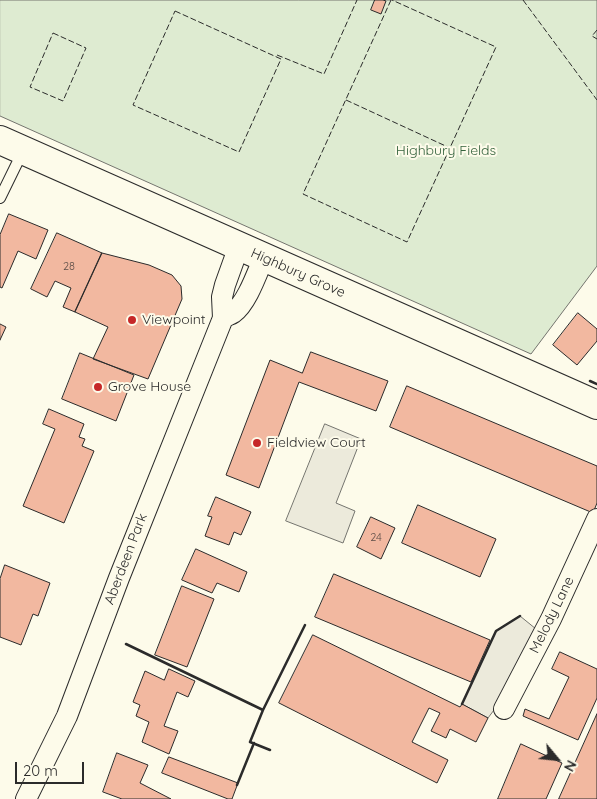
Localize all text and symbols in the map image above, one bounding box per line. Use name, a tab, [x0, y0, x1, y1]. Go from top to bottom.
park label: Highbury Fields	[396, 143, 496, 159]
street label: Highbury Grove	[248, 245, 348, 301]
house number: 28	[63, 260, 75, 274]
place label: Viewpoint	[142, 312, 206, 328]
marker: Viewpoint	[126, 314, 138, 326]
place label: Grove House	[108, 379, 191, 395]
marker: Grove House	[92, 381, 104, 393]
place label: Fieldview Court	[267, 435, 366, 451]
marker: Fieldview Court	[251, 437, 263, 449]
street label: Aberdeen Park	[101, 511, 151, 607]
house number: 24	[370, 531, 382, 545]
street label: Melody Lane	[526, 574, 578, 656]
north arrow	[532, 734, 582, 784]
scale bar	[18, 752, 86, 784]
text: N	[560, 757, 581, 775]
text: 20 m	[23, 761, 58, 780]

